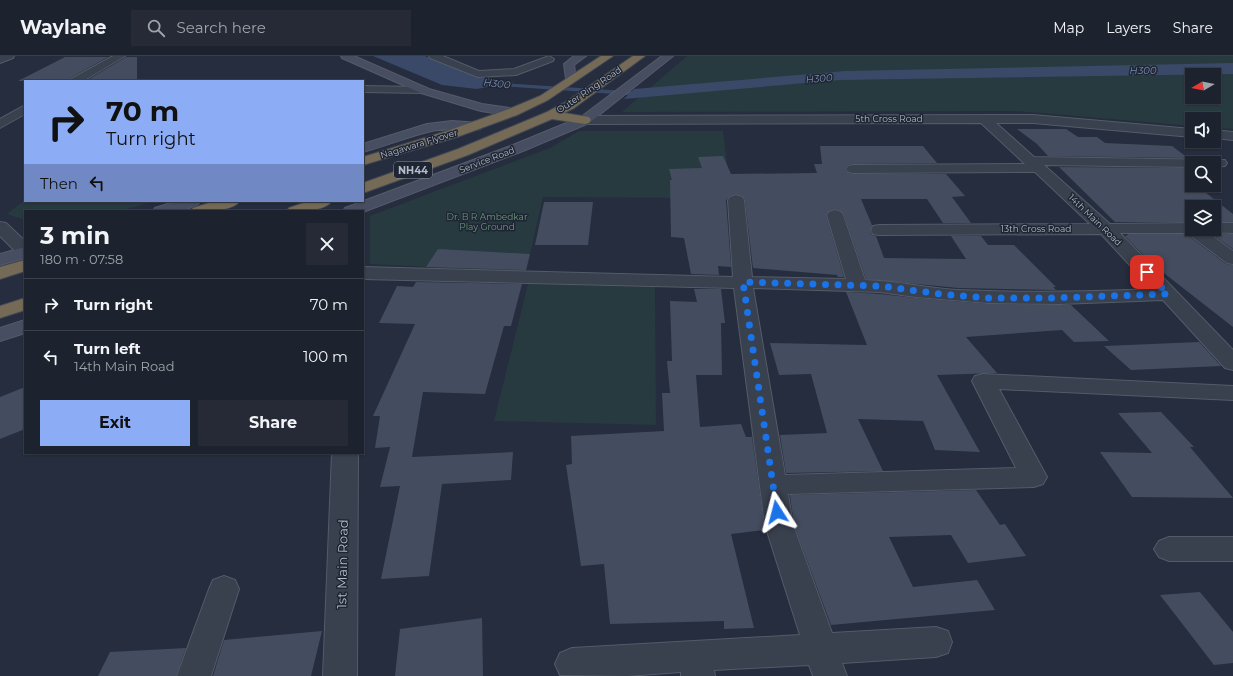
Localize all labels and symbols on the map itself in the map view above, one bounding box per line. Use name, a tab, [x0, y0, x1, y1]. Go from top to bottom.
street label: Outer Ring Road	[554, 64, 623, 115]
water label: H300	[1129, 64, 1157, 77]
north arrow	[1185, 68, 1221, 104]
water label: H300	[805, 71, 833, 86]
water label: H300	[483, 76, 511, 91]
street label: 5th Cross Road	[855, 113, 923, 124]
street label: Nagawara Flyover	[379, 126, 459, 160]
street label: Service Road	[458, 144, 516, 175]
road number: NH44	[394, 162, 432, 178]
street label: 14th Main Road	[1066, 192, 1124, 248]
park label: Dr. B R Ambedkar Play Ground	[446, 211, 528, 232]
street label: 13th Cross Road	[1001, 223, 1071, 234]
pin	[1130, 255, 1164, 289]
position arrow	[756, 491, 798, 533]
street label: 1st Main Road	[333, 519, 351, 609]

